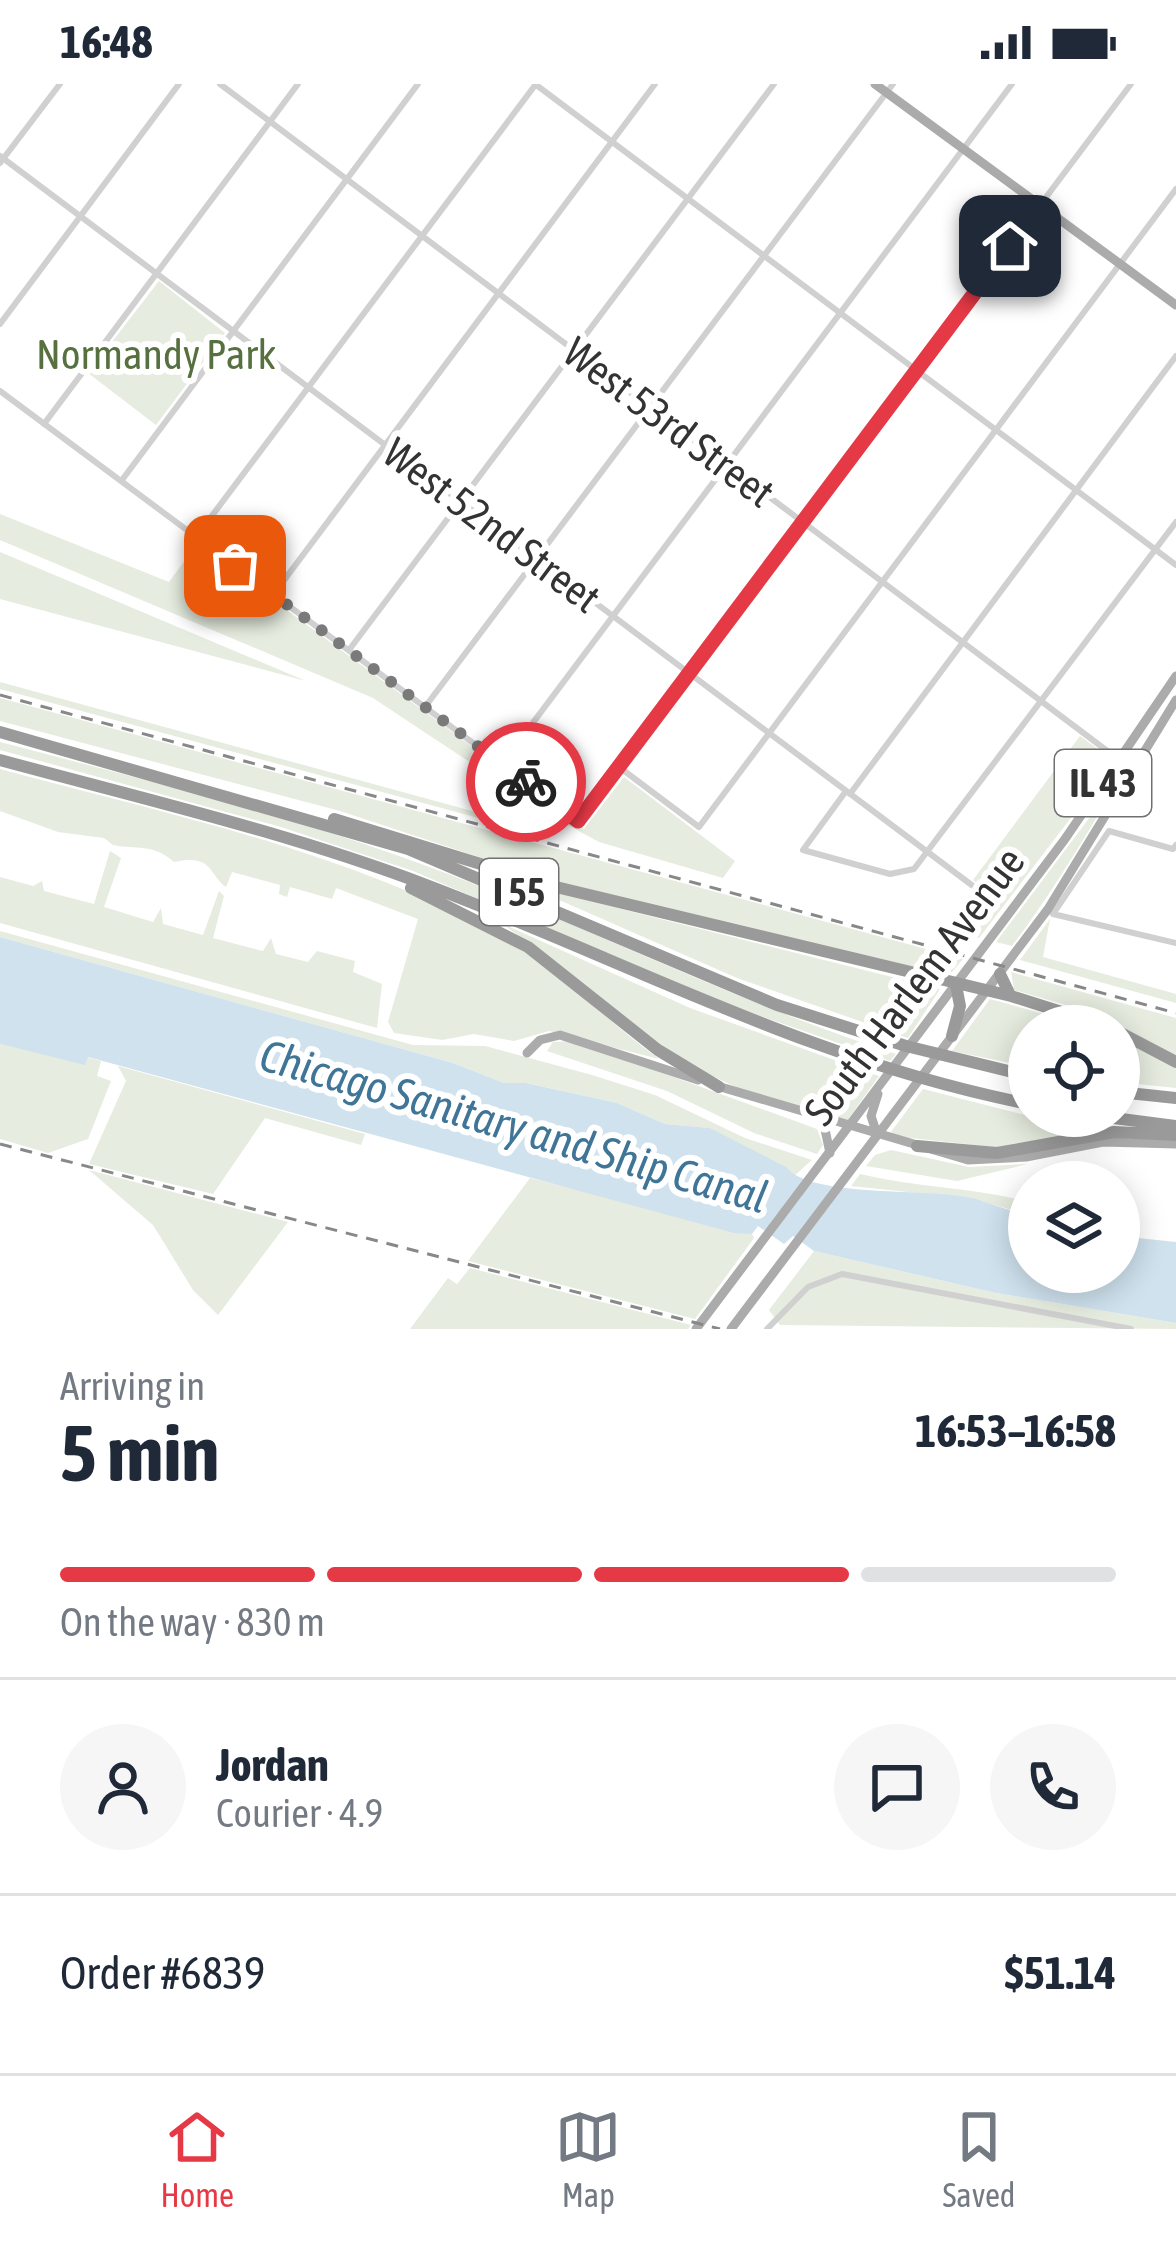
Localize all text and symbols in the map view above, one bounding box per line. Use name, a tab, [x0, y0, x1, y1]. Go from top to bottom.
text: 16:48	[60, 16, 153, 68]
pin	[959, 195, 1061, 297]
icon: home	[977, 213, 1043, 279]
street label: West 53rd Street	[554, 327, 784, 517]
park label: Normandy Park	[36, 330, 276, 378]
street label: West 52nd Street	[374, 428, 610, 622]
pin	[184, 515, 286, 617]
icon: bag	[202, 533, 268, 599]
courier	[466, 722, 586, 842]
icon: bike	[493, 749, 559, 815]
road number: IL 43	[1055, 750, 1151, 816]
street label: South Harlem Avenue	[794, 838, 1034, 1134]
road number: I 55	[480, 859, 558, 925]
map controls	[1008, 1005, 1140, 1293]
button: locate	[1008, 1005, 1140, 1137]
water label: Chicago Sanitary and Ship Canal	[254, 1029, 774, 1223]
button: layers	[1008, 1161, 1140, 1293]
text: Arriving in	[60, 1364, 205, 1408]
text: 16:53–16:58	[915, 1405, 1116, 1457]
text: 5 min	[60, 1408, 219, 1498]
text: On the way · 830 m	[60, 1600, 325, 1644]
button: person	[60, 1724, 186, 1850]
button: chat	[834, 1724, 960, 1850]
button: phone	[990, 1724, 1116, 1850]
text: Jordan	[216, 1739, 329, 1791]
text: Courier · 4.9	[216, 1791, 383, 1835]
text: Order #6839	[60, 1947, 265, 1999]
text: $51.14	[1004, 1947, 1116, 1999]
tab: Home	[161, 2104, 234, 2214]
tab: Map	[555, 2104, 621, 2214]
tab: Saved	[942, 2104, 1015, 2214]

